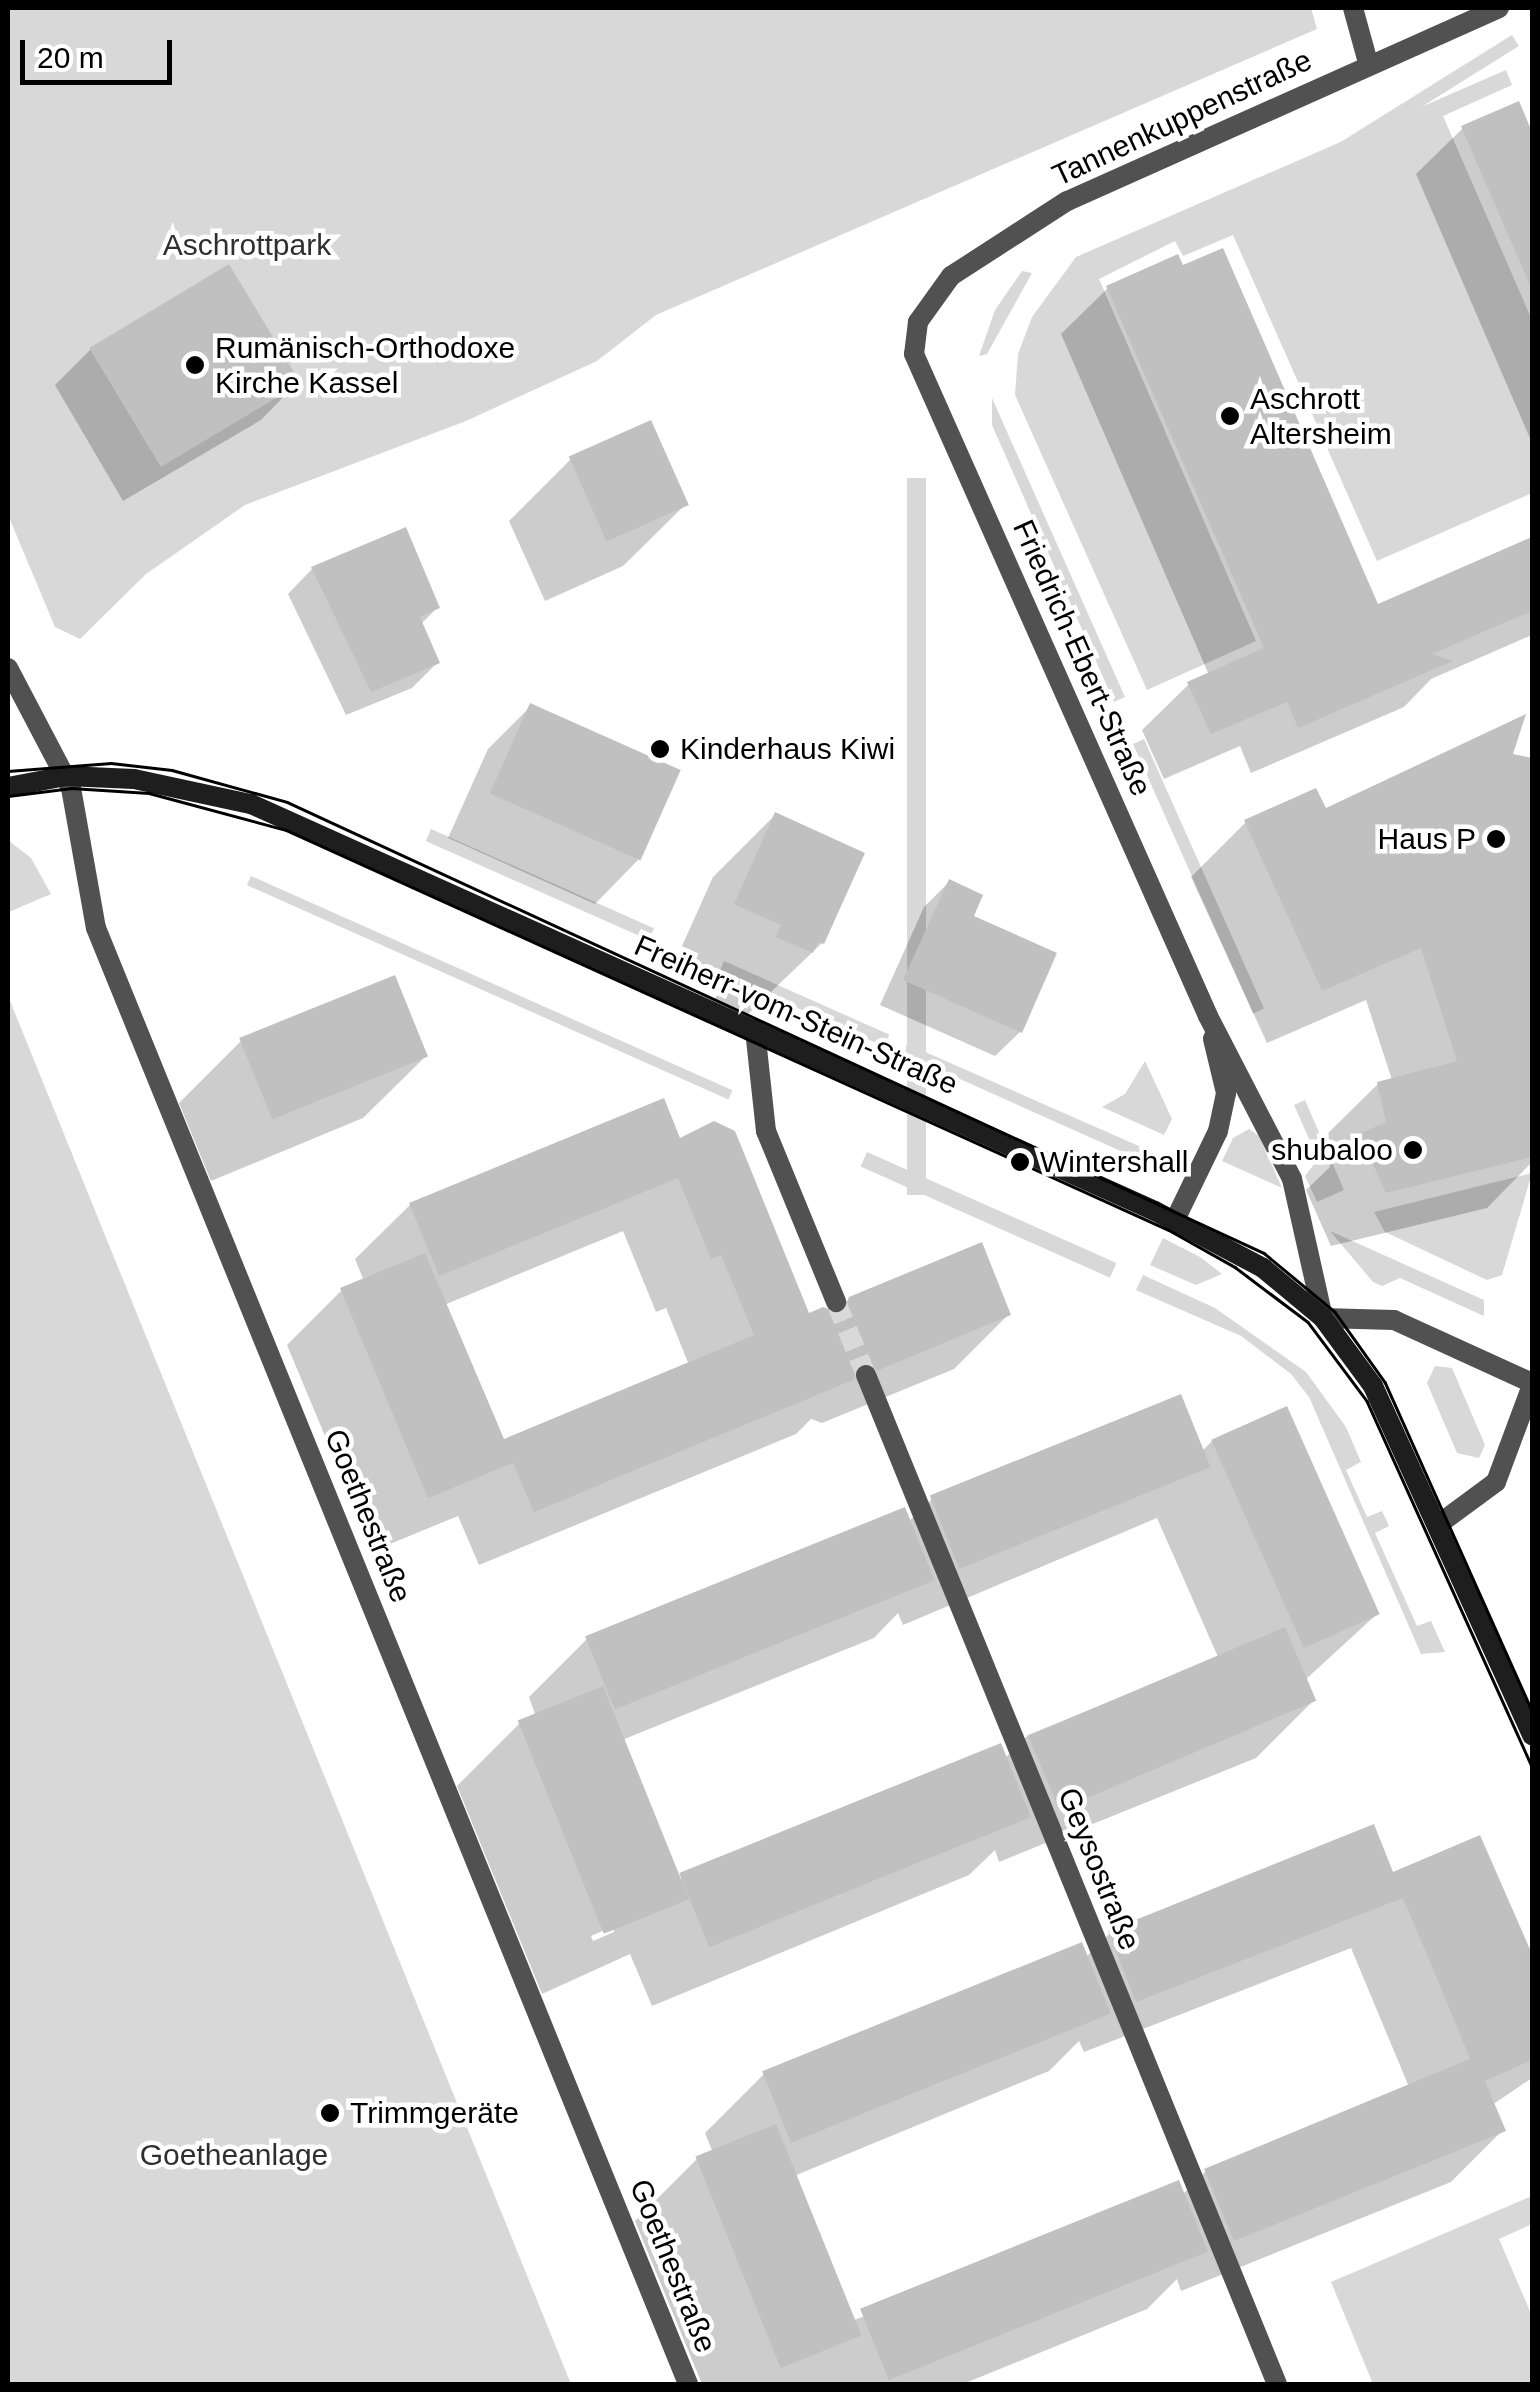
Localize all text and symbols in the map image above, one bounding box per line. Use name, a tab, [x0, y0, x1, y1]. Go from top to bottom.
scale bar	[25, 20, 178, 82]
text: 20 m	[37, 41, 104, 74]
street label: Tannenkuppenstraße	[1047, 42, 1317, 194]
park label: Aschrottpark	[163, 227, 331, 263]
place label: Rumänisch-Orthodoxe Kirche Kassel	[215, 330, 515, 400]
marker: Rumänisch-Orthodoxe Kirche Kassel	[184, 354, 206, 376]
place label: Aschrott Altersheim	[1250, 381, 1392, 452]
marker: Aschrott Altersheim	[1219, 405, 1241, 427]
street label: Friedrich-Ebert-Straße	[1005, 514, 1159, 802]
place label: Kinderhaus Kiwi	[680, 731, 895, 767]
marker: Kinderhaus Kiwi	[649, 738, 671, 760]
place label: Haus P	[1378, 821, 1476, 857]
marker: Haus P	[1485, 828, 1507, 850]
street label: Freiherr-vom-Stein-Straße	[629, 927, 963, 1103]
place label: shubaloo	[1271, 1132, 1393, 1168]
marker: shubaloo	[1402, 1139, 1424, 1161]
place label: Wintershall	[1040, 1144, 1188, 1180]
marker: Wintershall	[1009, 1151, 1031, 1173]
street label: Goethestraße	[317, 1424, 419, 1608]
street label: Geysostraße	[1050, 1783, 1148, 1955]
place label: Trimmgeräte	[350, 2095, 519, 2131]
marker: Trimmgeräte	[319, 2102, 341, 2124]
park label: Goetheanlage	[140, 2137, 328, 2173]
street label: Goethestraße	[622, 2174, 724, 2358]

